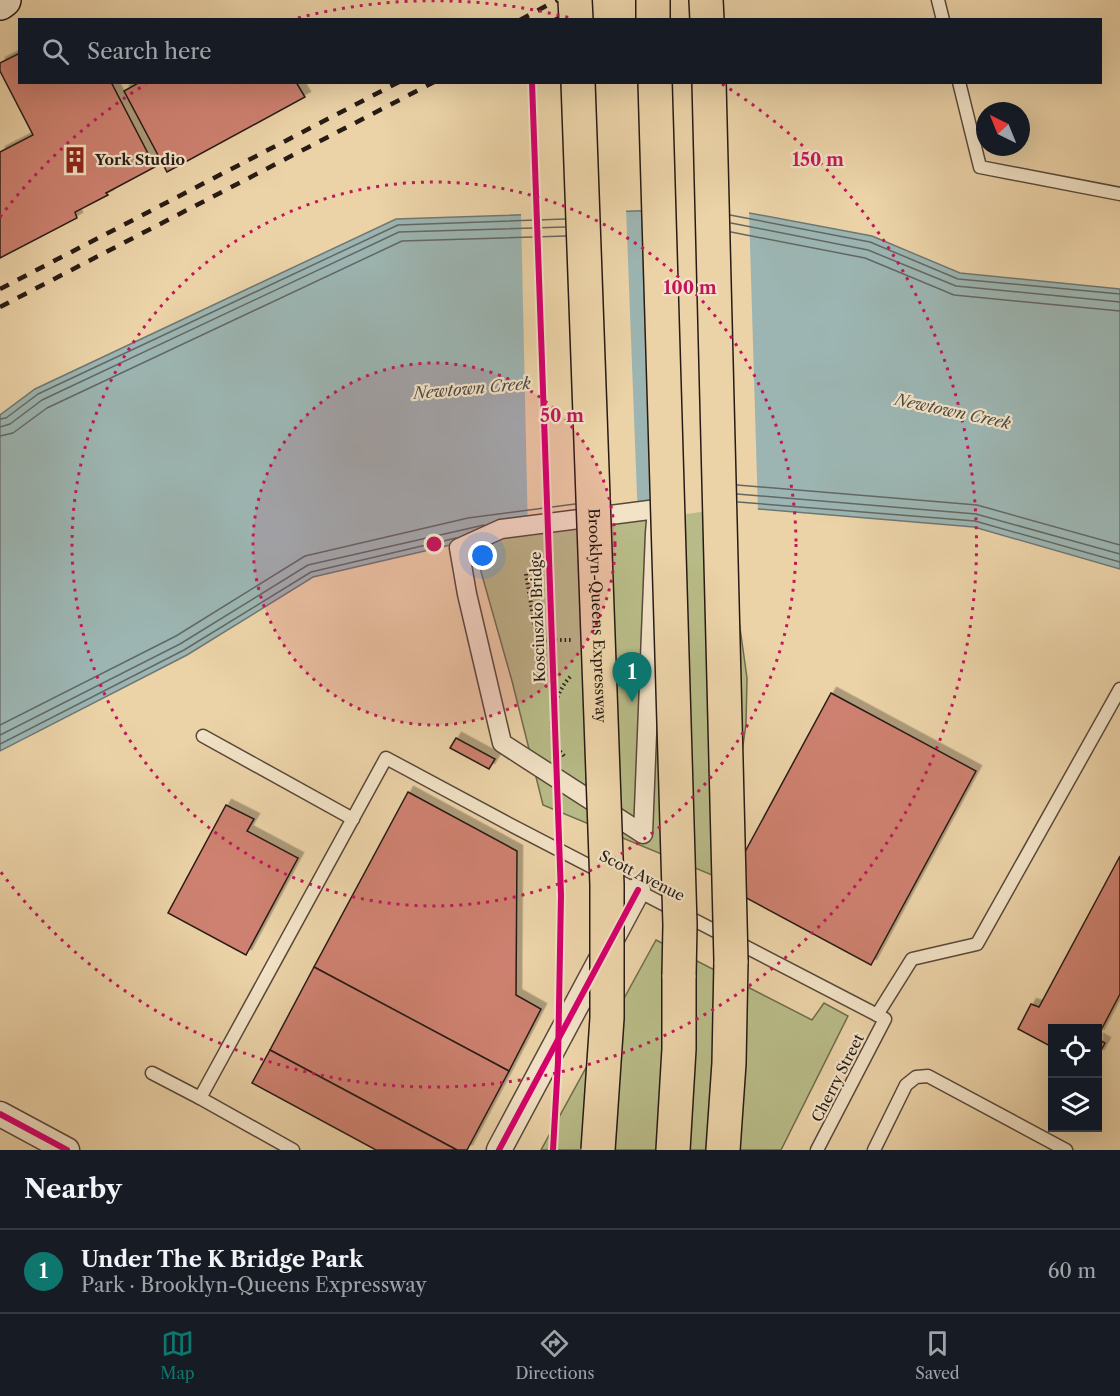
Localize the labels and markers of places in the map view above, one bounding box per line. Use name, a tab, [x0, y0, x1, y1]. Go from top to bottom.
building icon: York Studio	[60, 145, 90, 175]
place label: York Studio	[94, 150, 185, 169]
centre of rings	[424, 534, 444, 554]
pin: 1	[612, 652, 652, 702]

